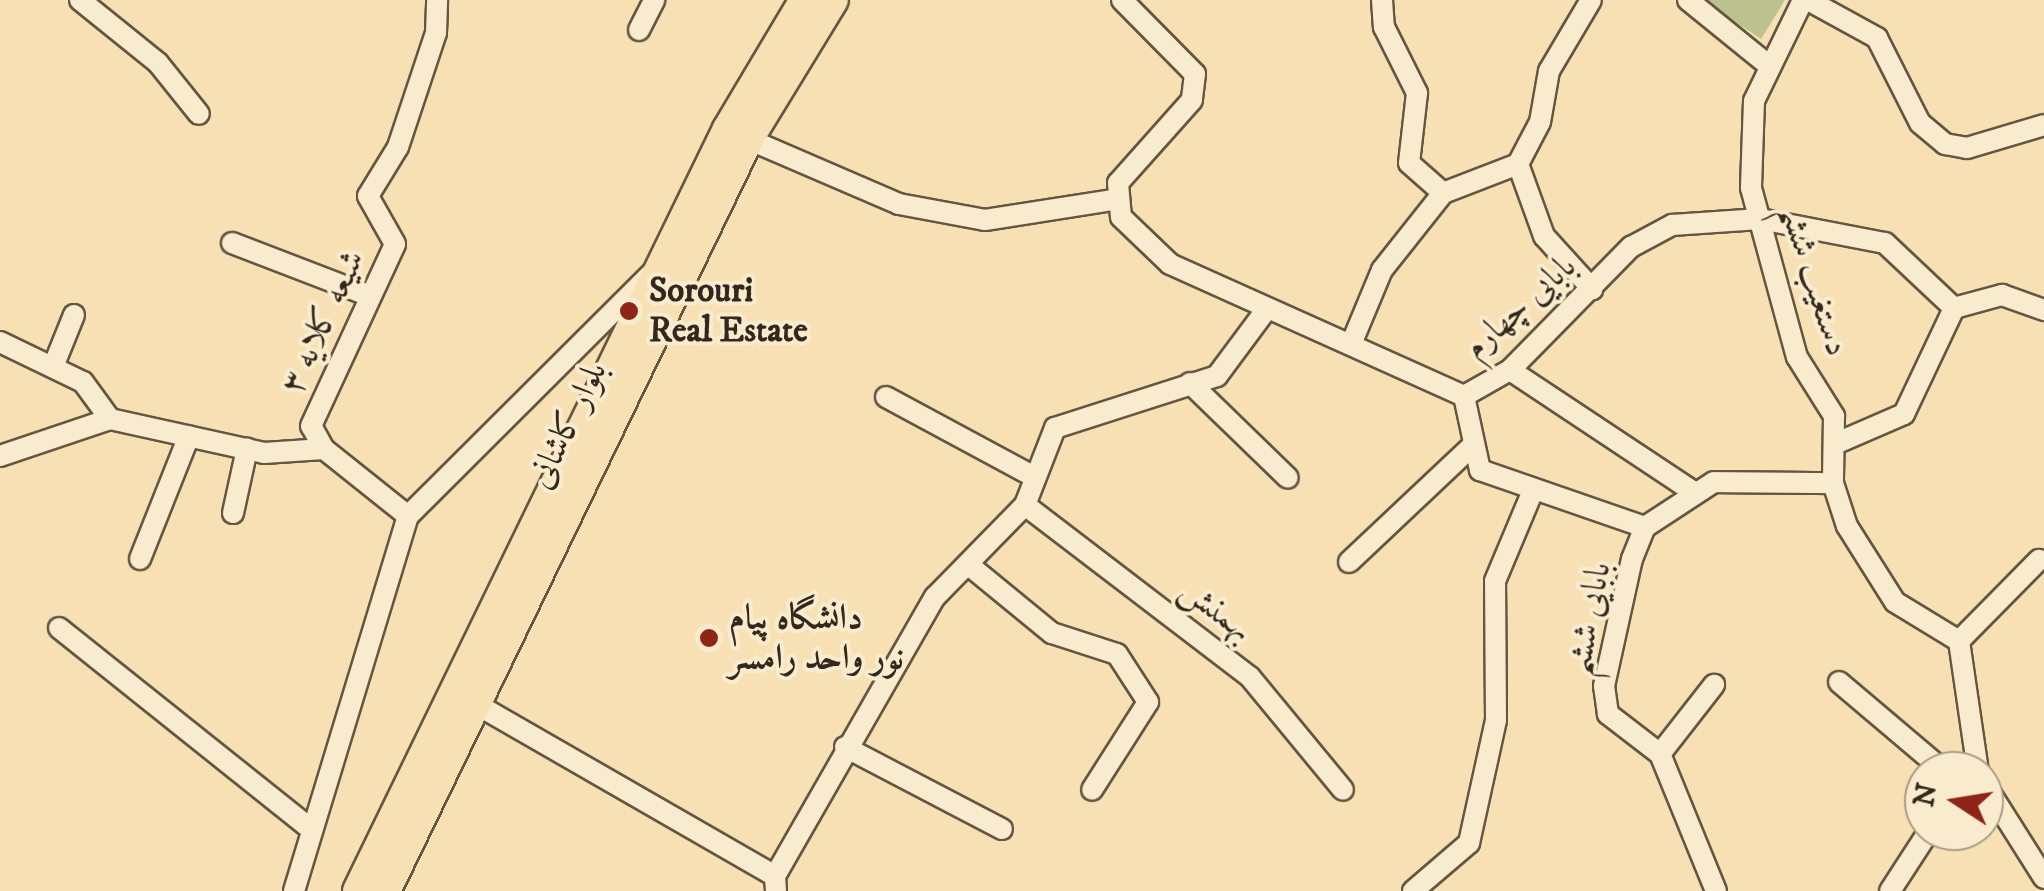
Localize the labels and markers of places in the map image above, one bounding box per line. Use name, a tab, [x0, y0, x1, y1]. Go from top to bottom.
place label: Sorouri Real Estate	[649, 270, 808, 352]
marker: Sorouri Real Estate	[618, 300, 640, 322]
place label: دانشگاه پیام نور واحد رامسر	[729, 597, 904, 679]
marker: دانشگاه پیام نور واحد رامسر	[698, 627, 720, 649]

